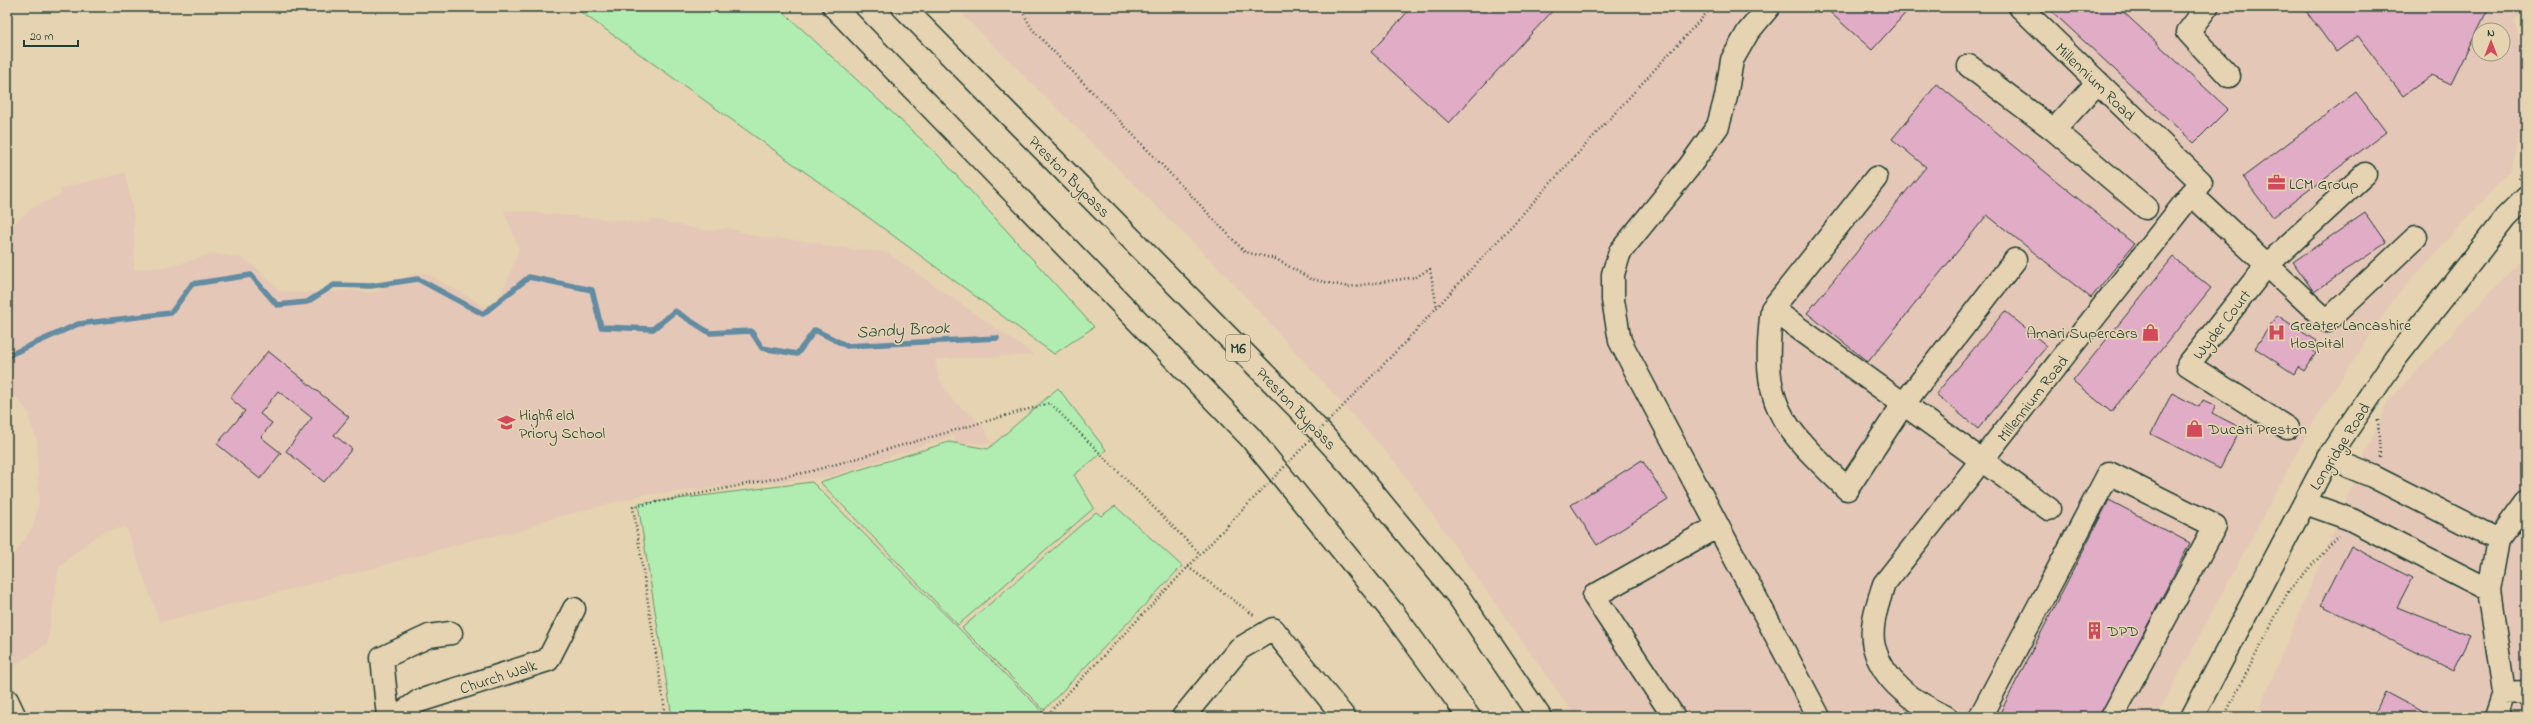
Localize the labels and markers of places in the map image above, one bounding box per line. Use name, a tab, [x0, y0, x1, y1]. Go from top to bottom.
office icon: LCM Group	[2266, 173, 2286, 193]
place label: LCM Group	[2289, 173, 2359, 197]
place label: Greater Lancashire Hospital	[2290, 314, 2412, 356]
place label: Amari Supercars	[2026, 322, 2138, 346]
shop icon: Amari Supercars	[2141, 322, 2161, 342]
hospital icon: Greater Lancashire Hospital	[2267, 323, 2287, 343]
place label: Highfield Priory School	[519, 404, 605, 446]
school or university icon: Highfield Priory School	[496, 413, 516, 433]
shop icon: Ducati Preston	[2185, 418, 2205, 438]
place label: Ducati Preston	[2207, 418, 2307, 442]
building icon: DPD	[2084, 620, 2104, 640]
place label: DPD	[2106, 620, 2139, 644]

